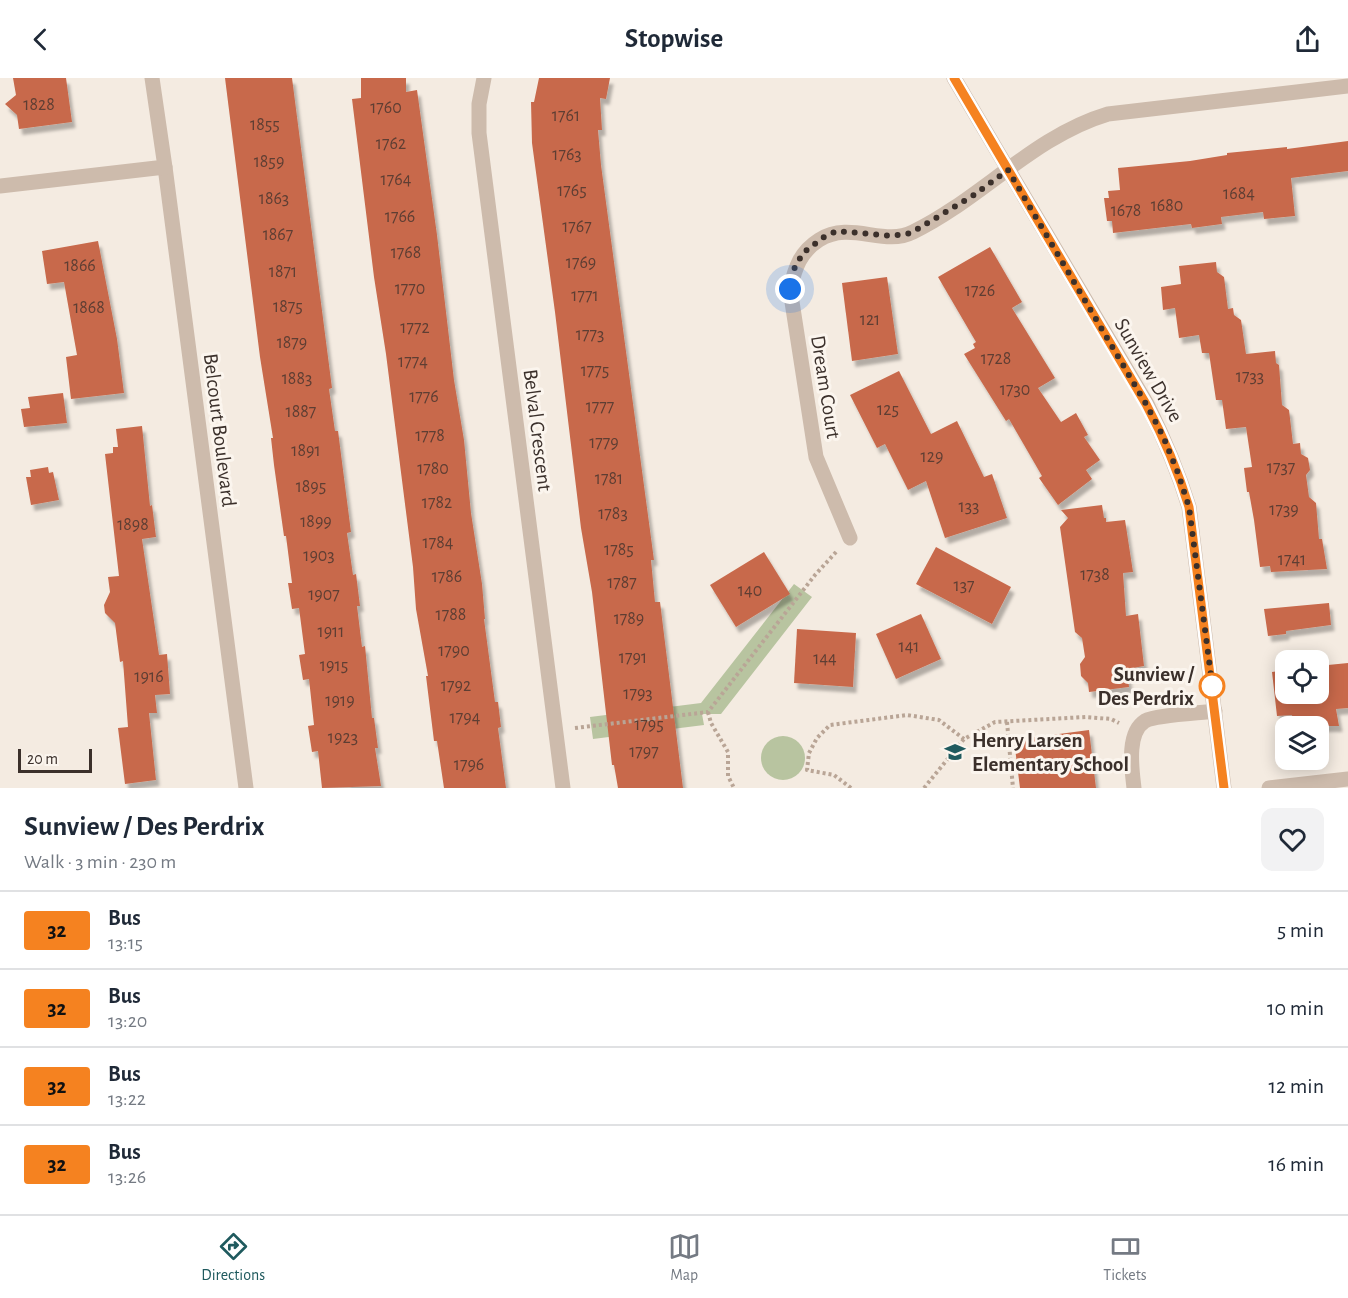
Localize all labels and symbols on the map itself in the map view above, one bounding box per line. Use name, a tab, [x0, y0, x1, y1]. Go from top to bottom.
house number: 1828	[23, 96, 55, 114]
house number: 1760	[370, 99, 402, 117]
house number: 1761	[552, 107, 580, 125]
house number: 1855	[250, 116, 280, 134]
house number: 1762	[376, 135, 406, 153]
house number: 1763	[552, 146, 582, 164]
house number: 1859	[254, 153, 284, 171]
house number: 1764	[381, 171, 412, 189]
house number: 1765	[557, 182, 587, 200]
house number: 1684	[1223, 185, 1255, 203]
house number: 1863	[259, 190, 289, 208]
house number: 1680	[1151, 197, 1183, 215]
house number: 1678	[1111, 202, 1141, 220]
house number: 1766	[385, 208, 415, 226]
house number: 1767	[562, 218, 592, 236]
house number: 1867	[263, 226, 293, 244]
house number: 1768	[391, 244, 421, 262]
house number: 1769	[566, 254, 596, 272]
house number: 1866	[64, 257, 96, 275]
house number: 1871	[269, 263, 297, 281]
your location	[775, 274, 805, 304]
house number: 1770	[395, 280, 425, 298]
house number: 1726	[965, 282, 995, 300]
house number: 1771	[571, 287, 599, 305]
house number: 1875	[273, 298, 303, 316]
house number: 1868	[73, 299, 105, 317]
house number: 121	[860, 311, 880, 329]
street label: Sunview Drive	[1111, 315, 1187, 426]
house number: 1772	[400, 319, 430, 337]
house number: 1773	[576, 326, 604, 344]
house number: 1879	[277, 334, 307, 352]
street label: Dream Court	[807, 334, 844, 441]
house number: 1728	[981, 350, 1011, 368]
street label: Belcourt Boulevard	[200, 352, 239, 508]
house number: 1774	[398, 353, 428, 371]
house number: 1775	[581, 362, 609, 380]
street label: Belval Crescent	[520, 368, 555, 493]
house number: 1733	[1236, 368, 1264, 386]
house number: 1883	[282, 370, 312, 388]
house number: 1730	[1000, 381, 1030, 399]
house number: 1776	[409, 388, 439, 406]
house number: 1777	[586, 398, 614, 416]
house number: 125	[877, 401, 899, 419]
house number: 1887	[286, 403, 316, 421]
house number: 1778	[415, 427, 445, 445]
house number: 1779	[589, 434, 619, 452]
house number: 1891	[291, 442, 321, 460]
house number: 129	[921, 448, 943, 466]
house number: 1737	[1267, 459, 1295, 477]
house number: 1780	[417, 460, 449, 478]
house number: 1781	[595, 470, 623, 488]
house number: 1895	[296, 478, 326, 496]
house number: 1782	[422, 494, 452, 512]
house number: 133	[958, 498, 980, 516]
house number: 1739	[1269, 501, 1299, 519]
house number: 1783	[598, 505, 628, 523]
house number: 1899	[300, 513, 332, 531]
house number: 1898	[117, 516, 149, 534]
house number: 1784	[423, 534, 454, 552]
house number: 1785	[604, 541, 634, 559]
house number: 1903	[303, 547, 335, 565]
house number: 1741	[1278, 551, 1306, 569]
house number: 1738	[1080, 566, 1110, 584]
house number: 1786	[432, 568, 462, 586]
house number: 1787	[607, 574, 637, 592]
house number: 137	[953, 577, 975, 595]
house number: 140	[738, 582, 762, 600]
house number: 1907	[308, 586, 340, 604]
house number: 1788	[436, 606, 466, 624]
house number: 1789	[614, 610, 644, 628]
house number: 1911	[317, 623, 345, 641]
house number: 141	[898, 638, 920, 656]
house number: 1790	[438, 642, 470, 660]
house number: 1791	[619, 649, 647, 667]
house number: 144	[813, 650, 837, 668]
house number: 1915	[320, 657, 348, 675]
place label: Sunview / Des Perdrix	[1097, 664, 1195, 709]
house number: 1916	[134, 668, 164, 686]
marker: Sunview / Des Perdrix	[1199, 673, 1225, 699]
house number: 1792	[441, 677, 471, 695]
house number: 1793	[623, 685, 653, 703]
house number: 1919	[325, 692, 355, 710]
house number: 1794	[450, 709, 481, 727]
house number: 1795	[634, 716, 664, 734]
house number: 1923	[328, 729, 358, 747]
place label: Henry Larsen Elementary School	[972, 730, 1129, 775]
school or university icon: Henry Larsen Elementary School	[943, 740, 967, 764]
house number: 1797	[629, 743, 659, 761]
scale bar	[18, 746, 92, 774]
house number: 1796	[454, 756, 484, 774]

